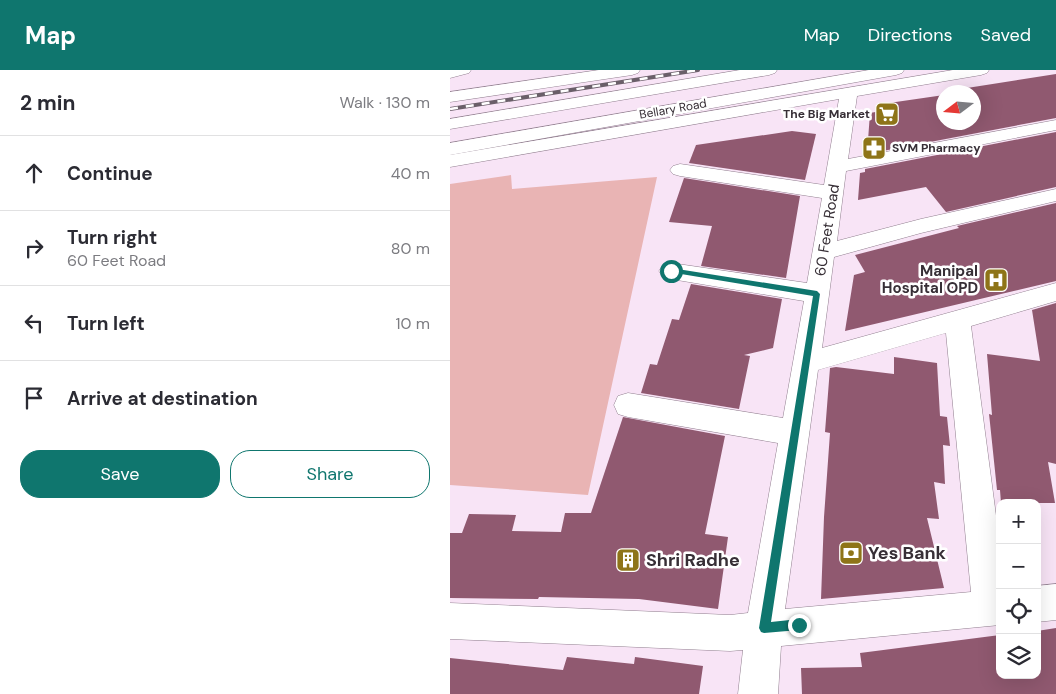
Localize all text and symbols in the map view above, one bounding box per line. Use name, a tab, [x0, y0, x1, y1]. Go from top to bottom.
text: Map	[25, 20, 76, 51]
text: Map	[804, 23, 840, 47]
text: Directions	[868, 23, 953, 47]
text: Saved	[981, 23, 1031, 47]
north arrow	[936, 85, 981, 130]
text: 2 min	[20, 89, 76, 117]
text: Walk · 130 m	[339, 92, 430, 113]
street label: Bellary Road	[638, 95, 708, 123]
supermarket icon: The Big Market	[874, 101, 900, 127]
place label: The Big Market	[783, 106, 870, 122]
pharmacy icon: SVM Pharmacy	[861, 135, 887, 161]
place label: SVM Pharmacy	[892, 140, 981, 156]
icon: ahead	[20, 159, 48, 187]
text: Continue	[67, 161, 153, 186]
text: 40 m	[391, 163, 430, 184]
street label: 60 Feet Road	[810, 183, 844, 277]
text: Turn right	[67, 225, 157, 250]
icon: right	[20, 234, 48, 262]
text: 80 m	[391, 238, 430, 259]
text: 60 Feet Road	[67, 250, 166, 271]
route start	[660, 260, 683, 283]
place label: Manipal Hospital OPD	[882, 261, 978, 298]
hospital icon: Manipal Hospital OPD	[983, 267, 1009, 293]
icon: left	[20, 309, 48, 337]
text: Turn left	[67, 311, 145, 336]
text: 10 m	[396, 313, 430, 334]
icon: arrive	[20, 384, 48, 412]
text: Arrive at destination	[67, 386, 258, 411]
button: Save	[20, 450, 220, 498]
button: Share	[230, 450, 430, 498]
map controls	[996, 499, 1041, 679]
button: +	[996, 499, 1041, 544]
bank icon: Yes Bank	[838, 540, 864, 566]
place label: Yes Bank	[868, 541, 947, 565]
button: −	[996, 544, 1041, 589]
building icon: Shri Radhe	[615, 547, 641, 573]
place label: Shri Radhe	[646, 548, 740, 572]
button: locate	[996, 589, 1041, 634]
route end	[788, 614, 811, 637]
button: layers	[996, 634, 1041, 679]

